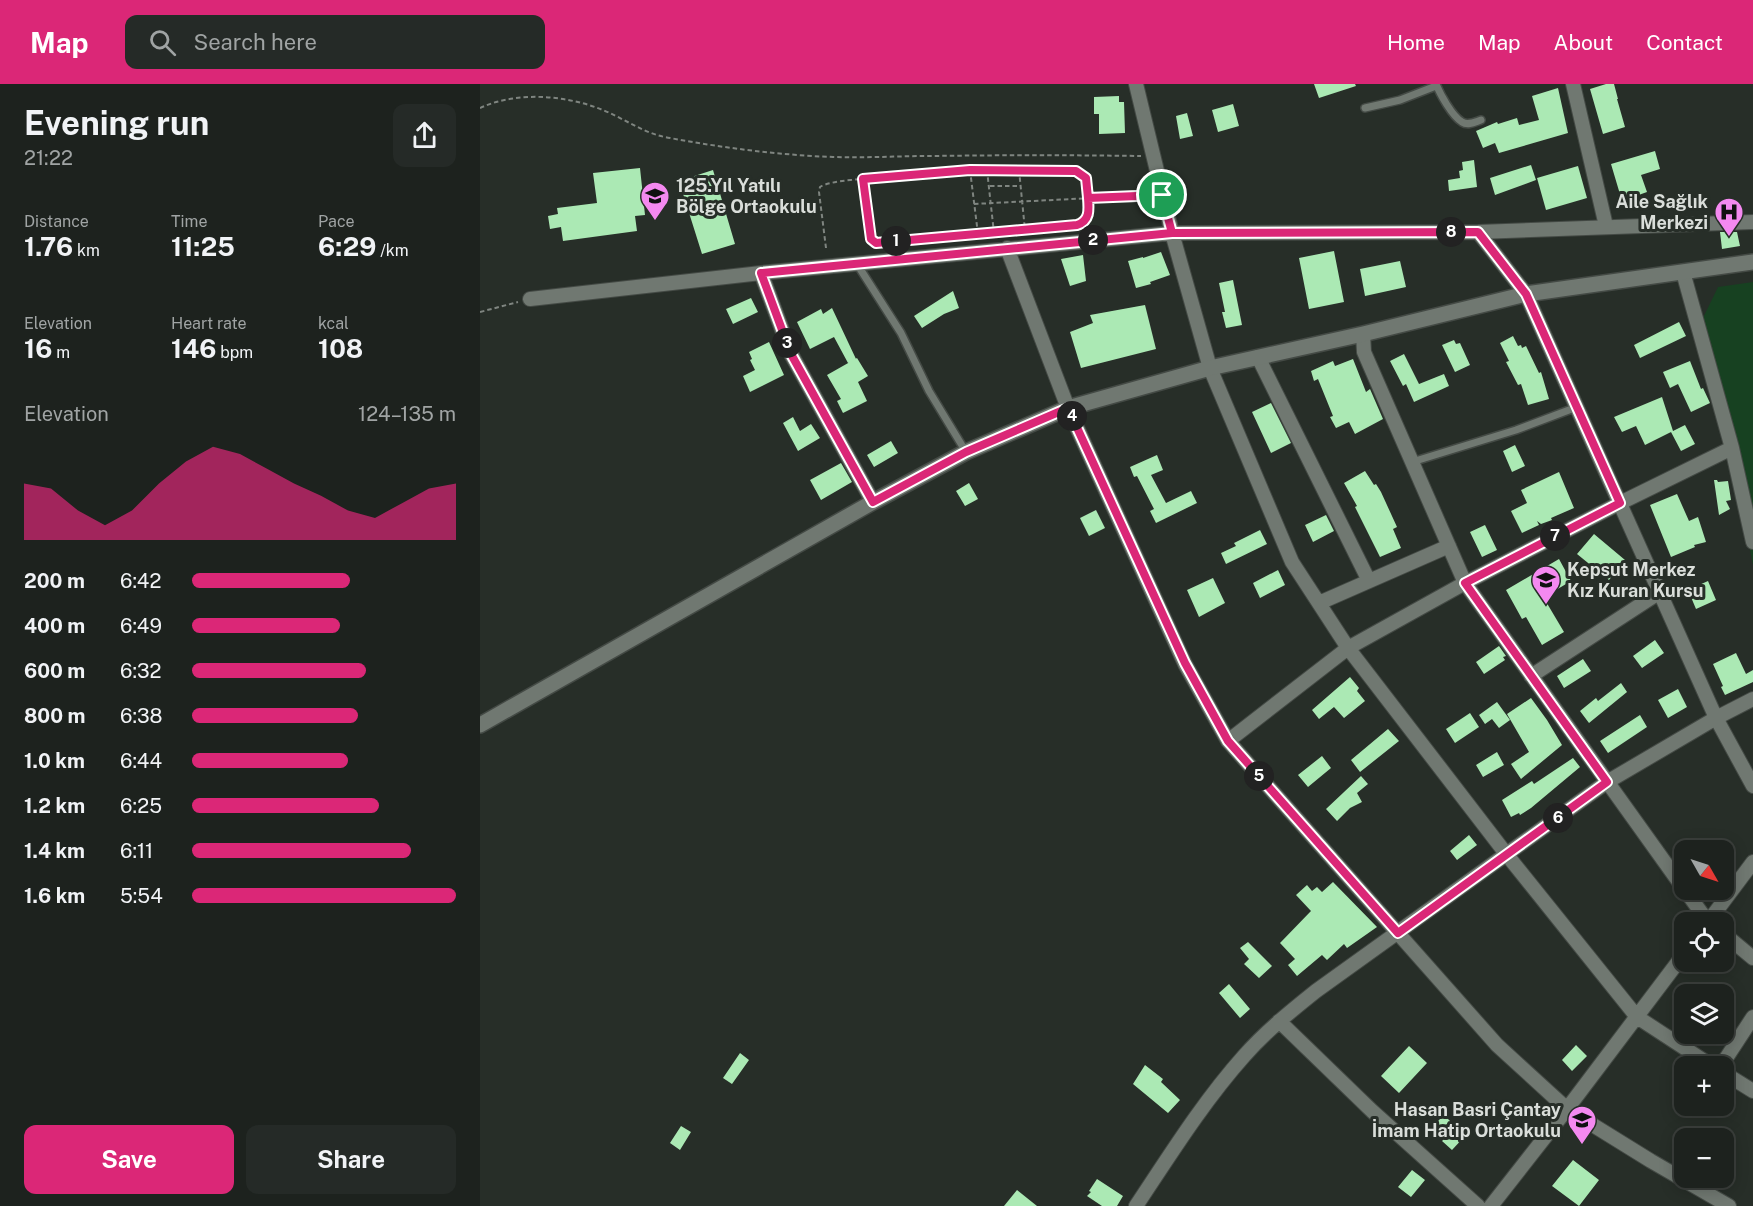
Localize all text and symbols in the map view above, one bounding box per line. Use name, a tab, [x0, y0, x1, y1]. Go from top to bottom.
search box	[125, 15, 545, 69]
text: Map	[30, 26, 89, 59]
icon: search	[146, 26, 179, 59]
text: Search here	[194, 29, 317, 55]
text: Home	[1387, 30, 1445, 55]
text: Map	[1478, 30, 1521, 55]
text: About	[1554, 30, 1613, 55]
text: Contact	[1646, 30, 1723, 55]
text: Evening run	[24, 104, 209, 142]
button: share	[393, 104, 456, 167]
text: 21:22	[24, 146, 73, 170]
pin	[1136, 169, 1187, 220]
place label: 125.Yıl Yatılı Bölge Ortaokulu	[676, 175, 817, 217]
icon: arrive	[1145, 178, 1178, 211]
school or university icon: 125.Yıl Yatılı Bölge Ortaokulu	[639, 180, 671, 222]
place label: Aile Sağlık Merkezi	[1615, 191, 1709, 233]
hospital icon: Aile Sağlık Merkezi	[1713, 196, 1745, 238]
text: Distance	[24, 212, 89, 231]
text: Time	[171, 212, 207, 231]
text: Pace	[318, 212, 355, 231]
pin: 8	[1436, 217, 1466, 247]
text: 8	[1446, 222, 1456, 241]
pin: 2	[1078, 225, 1108, 255]
pin: 1	[881, 226, 911, 256]
text: 2	[1088, 230, 1098, 249]
text: 1.76	[24, 231, 73, 262]
text: 11:25	[171, 231, 235, 262]
text: 6:29	[318, 231, 376, 262]
text: 1	[893, 231, 899, 250]
text: km	[73, 241, 100, 260]
text: /km	[376, 241, 409, 260]
text: Elevation	[24, 314, 92, 333]
text: Heart rate	[171, 314, 247, 333]
text: kcal	[318, 314, 349, 333]
pin: 3	[772, 328, 802, 358]
text: 16	[24, 333, 52, 364]
text: 146	[171, 333, 216, 364]
text: 108	[318, 333, 363, 364]
text: 3	[782, 333, 792, 352]
text: m	[52, 343, 70, 362]
text: bpm	[216, 343, 253, 362]
pin: 4	[1057, 401, 1087, 431]
text: Elevation	[24, 402, 109, 426]
text: 124–135 m	[358, 402, 456, 426]
text: 4	[1067, 406, 1077, 425]
pin: 7	[1540, 521, 1570, 551]
text: 7	[1550, 526, 1560, 545]
place label: Kepsut Merkez Kız Kuran Kursu	[1567, 559, 1703, 601]
school or university icon: Kepsut Merkez Kız Kuran Kursu	[1530, 564, 1562, 606]
text: 200 m	[24, 569, 85, 593]
text: 6:42	[120, 569, 161, 593]
text: 400 m	[24, 614, 85, 638]
text: 6:49	[120, 614, 162, 638]
text: 600 m	[24, 659, 85, 683]
text: 6:32	[120, 659, 161, 683]
text: 800 m	[24, 704, 86, 728]
text: 6:38	[120, 704, 162, 728]
text: 1.0 km	[24, 749, 85, 773]
text: 6:44	[120, 749, 162, 773]
pin: 5	[1244, 761, 1274, 791]
text: 5	[1254, 766, 1264, 785]
text: 1.2 km	[24, 794, 85, 818]
text: 6:25	[120, 794, 162, 818]
pin: 6	[1543, 803, 1573, 833]
text: 6	[1553, 808, 1563, 827]
text: 1.4 km	[24, 839, 85, 863]
text: 6:11	[120, 839, 153, 863]
north arrow	[1674, 840, 1734, 900]
map controls	[1674, 840, 1734, 1188]
text: 1.6 km	[24, 884, 85, 908]
text: 5:54	[120, 884, 163, 908]
button: locate	[1674, 912, 1734, 972]
button: layers	[1674, 984, 1734, 1044]
button: +	[1674, 1056, 1734, 1116]
place label: Hasan Basri Çantay İmam Hatip Ortaokulu	[1372, 1099, 1561, 1141]
school or university icon: Hasan Basri Çantay İmam Hatip Ortaokulu	[1566, 1104, 1598, 1146]
button: Save	[24, 1125, 234, 1194]
button: Share	[246, 1125, 456, 1194]
button: −	[1674, 1128, 1734, 1188]

